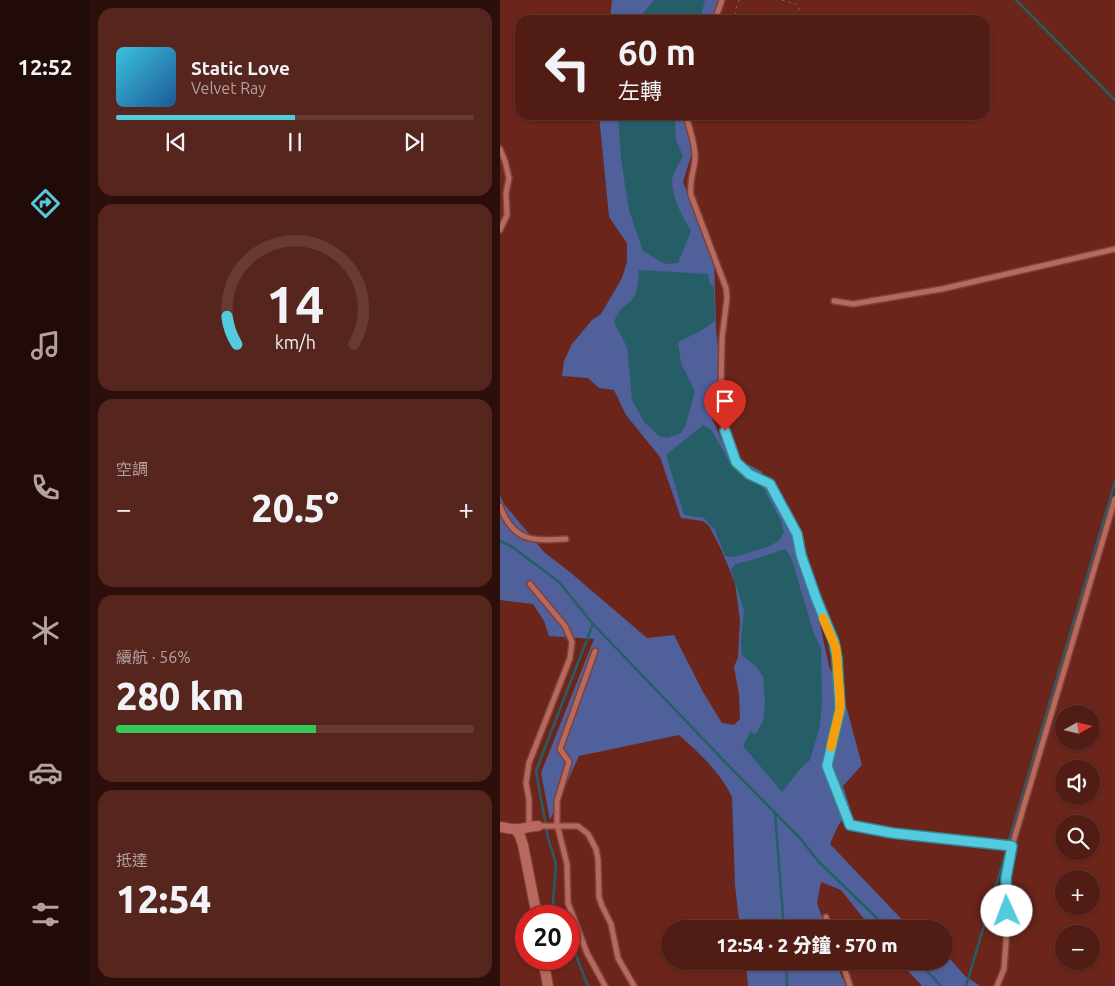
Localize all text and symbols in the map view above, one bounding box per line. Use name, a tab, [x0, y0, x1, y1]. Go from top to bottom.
text: 60 m	[618, 32, 696, 72]
icon: left	[535, 35, 600, 100]
text: 12:52	[17, 54, 73, 79]
text: Static Love	[191, 57, 290, 79]
text: 左轉	[618, 78, 662, 103]
text: Velvet Ray	[191, 79, 266, 97]
icon: previous	[162, 128, 190, 156]
icon: pause	[281, 128, 309, 156]
icon: next	[400, 128, 428, 156]
icon: directions	[28, 186, 63, 221]
text: 14	[266, 275, 324, 333]
icon: music	[28, 328, 63, 363]
text: km/h	[274, 332, 316, 352]
pin	[704, 380, 746, 431]
icon: arrive	[711, 387, 739, 415]
text: 空調	[116, 460, 148, 478]
icon: phone	[28, 470, 63, 505]
text: 20.5°	[251, 487, 339, 529]
text: −	[116, 493, 132, 524]
text: +	[458, 493, 474, 524]
icon: climate	[28, 613, 63, 648]
text: 續航 · 56%	[116, 648, 191, 666]
text: 280 km	[116, 675, 244, 717]
north arrow	[1055, 705, 1100, 750]
map controls	[1055, 705, 1100, 970]
icon: car	[28, 755, 63, 790]
button: sound	[1055, 760, 1100, 805]
button: search	[1055, 815, 1100, 860]
text: 抵達	[116, 851, 148, 869]
button: +	[1055, 870, 1100, 915]
text: 12:54	[116, 878, 211, 920]
position arrow	[980, 884, 1032, 936]
icon: filters	[28, 897, 63, 932]
speed limit sign: 20	[515, 905, 580, 970]
button: −	[1055, 925, 1100, 970]
text: 12:54 · 2 分鐘 · 570 m	[716, 934, 898, 956]

